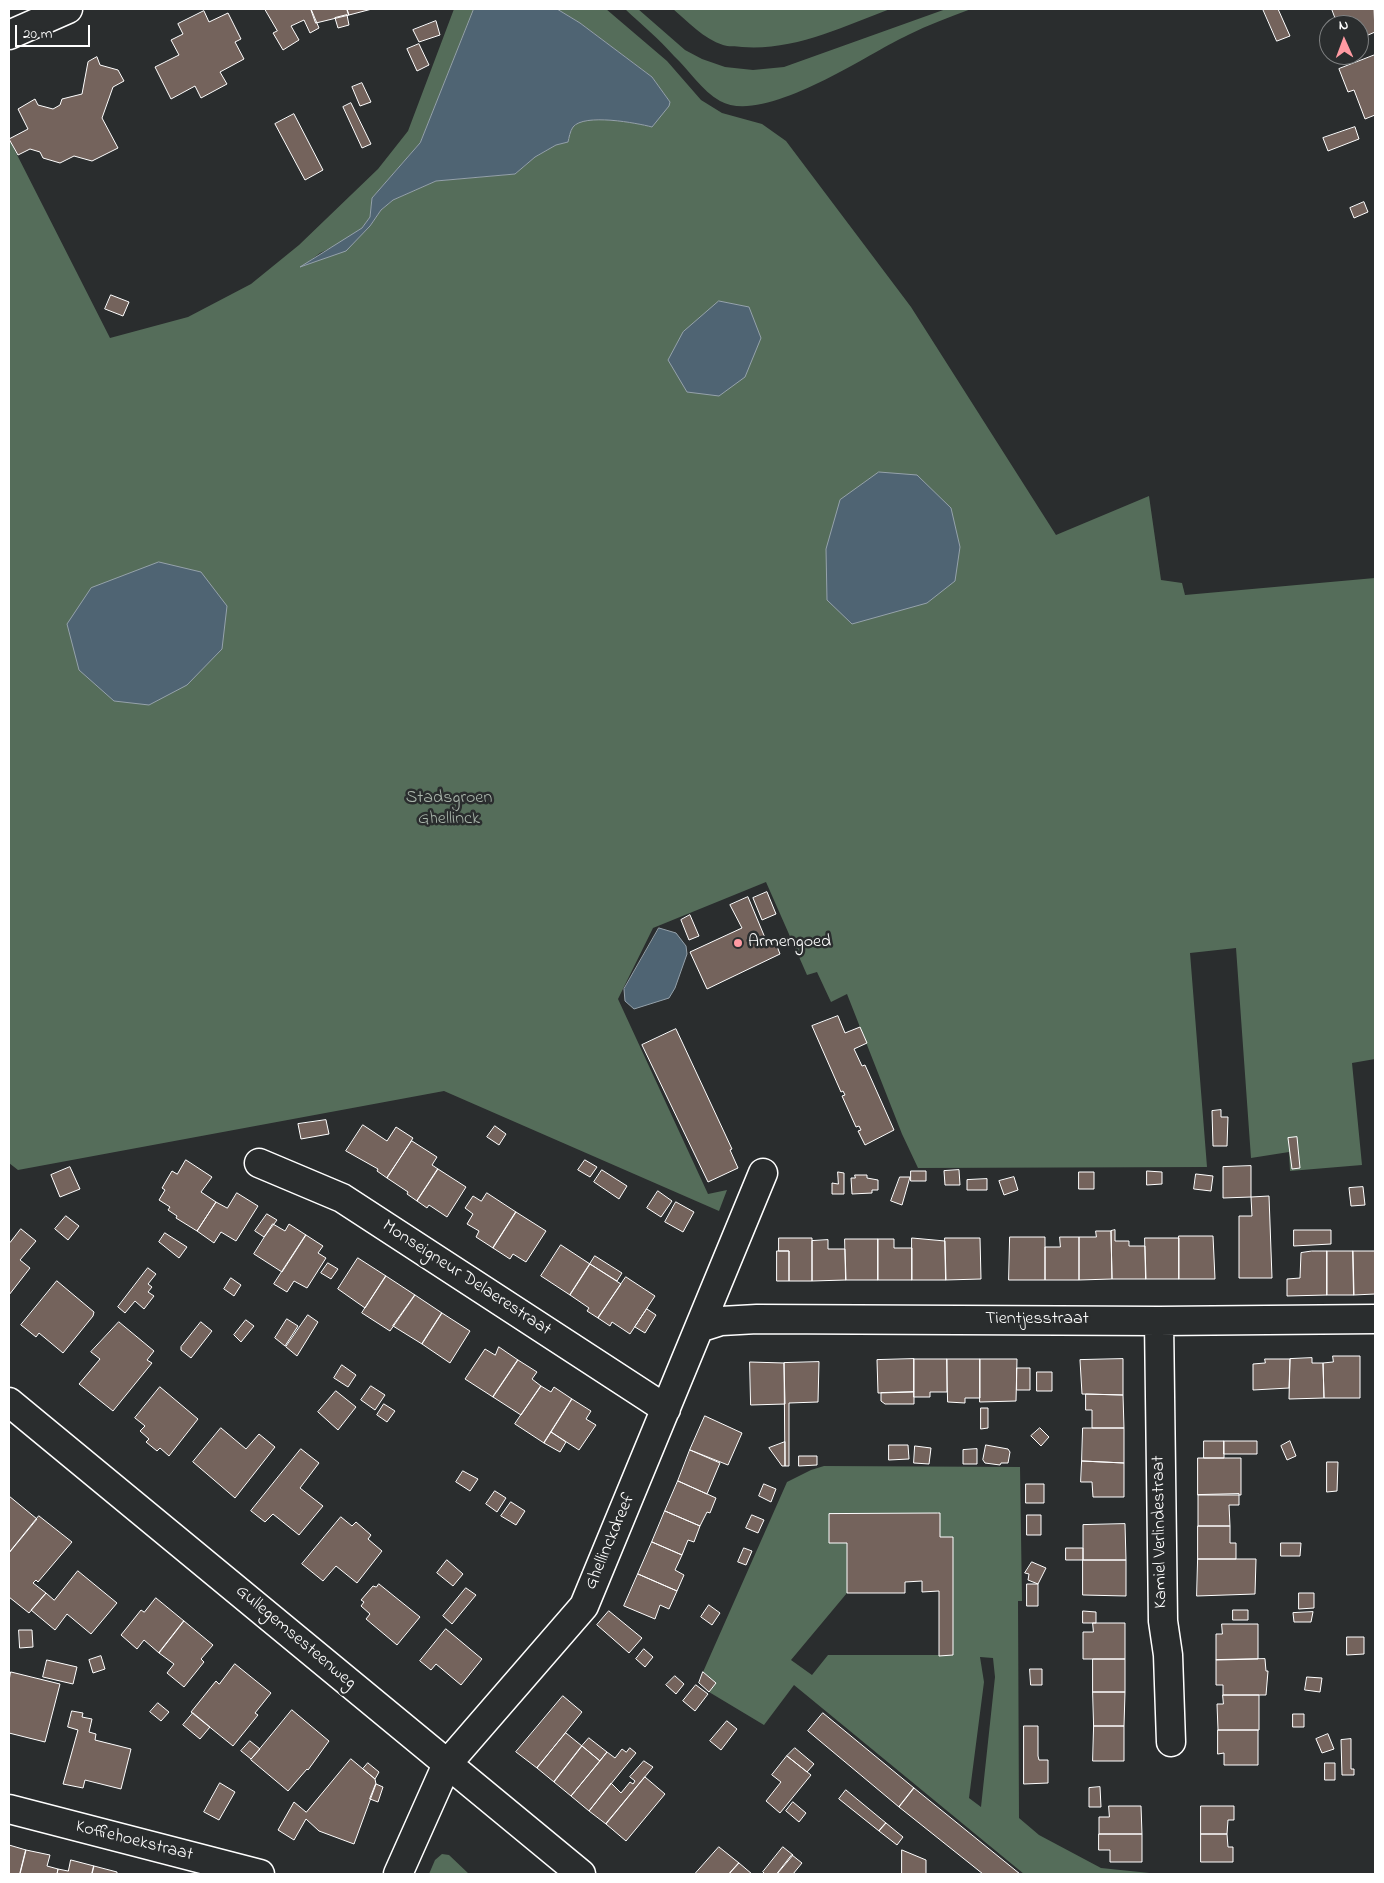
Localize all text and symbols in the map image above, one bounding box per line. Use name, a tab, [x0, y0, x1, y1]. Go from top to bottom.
scale bar	[18, 15, 92, 47]
north arrow	[1319, 15, 1369, 65]
text: N	[1338, 15, 1349, 36]
text: 20 m	[23, 23, 52, 45]
park label: Stadsgroen Ghellinck	[406, 788, 492, 831]
place label: Armengoed	[748, 932, 831, 954]
marker: Armengoed	[732, 937, 744, 949]
street label: Monseigneur Delaerestraat	[378, 1216, 554, 1342]
street label: Tientjesstraat	[985, 1309, 1089, 1331]
street label: Kamiel Verlindestraat	[1149, 1455, 1173, 1609]
street label: Ghellinckdreef	[581, 1491, 641, 1593]
street label: Gullegemsesteenweg	[230, 1581, 360, 1695]
street label: Koffiehoekstraat	[73, 1817, 195, 1867]

